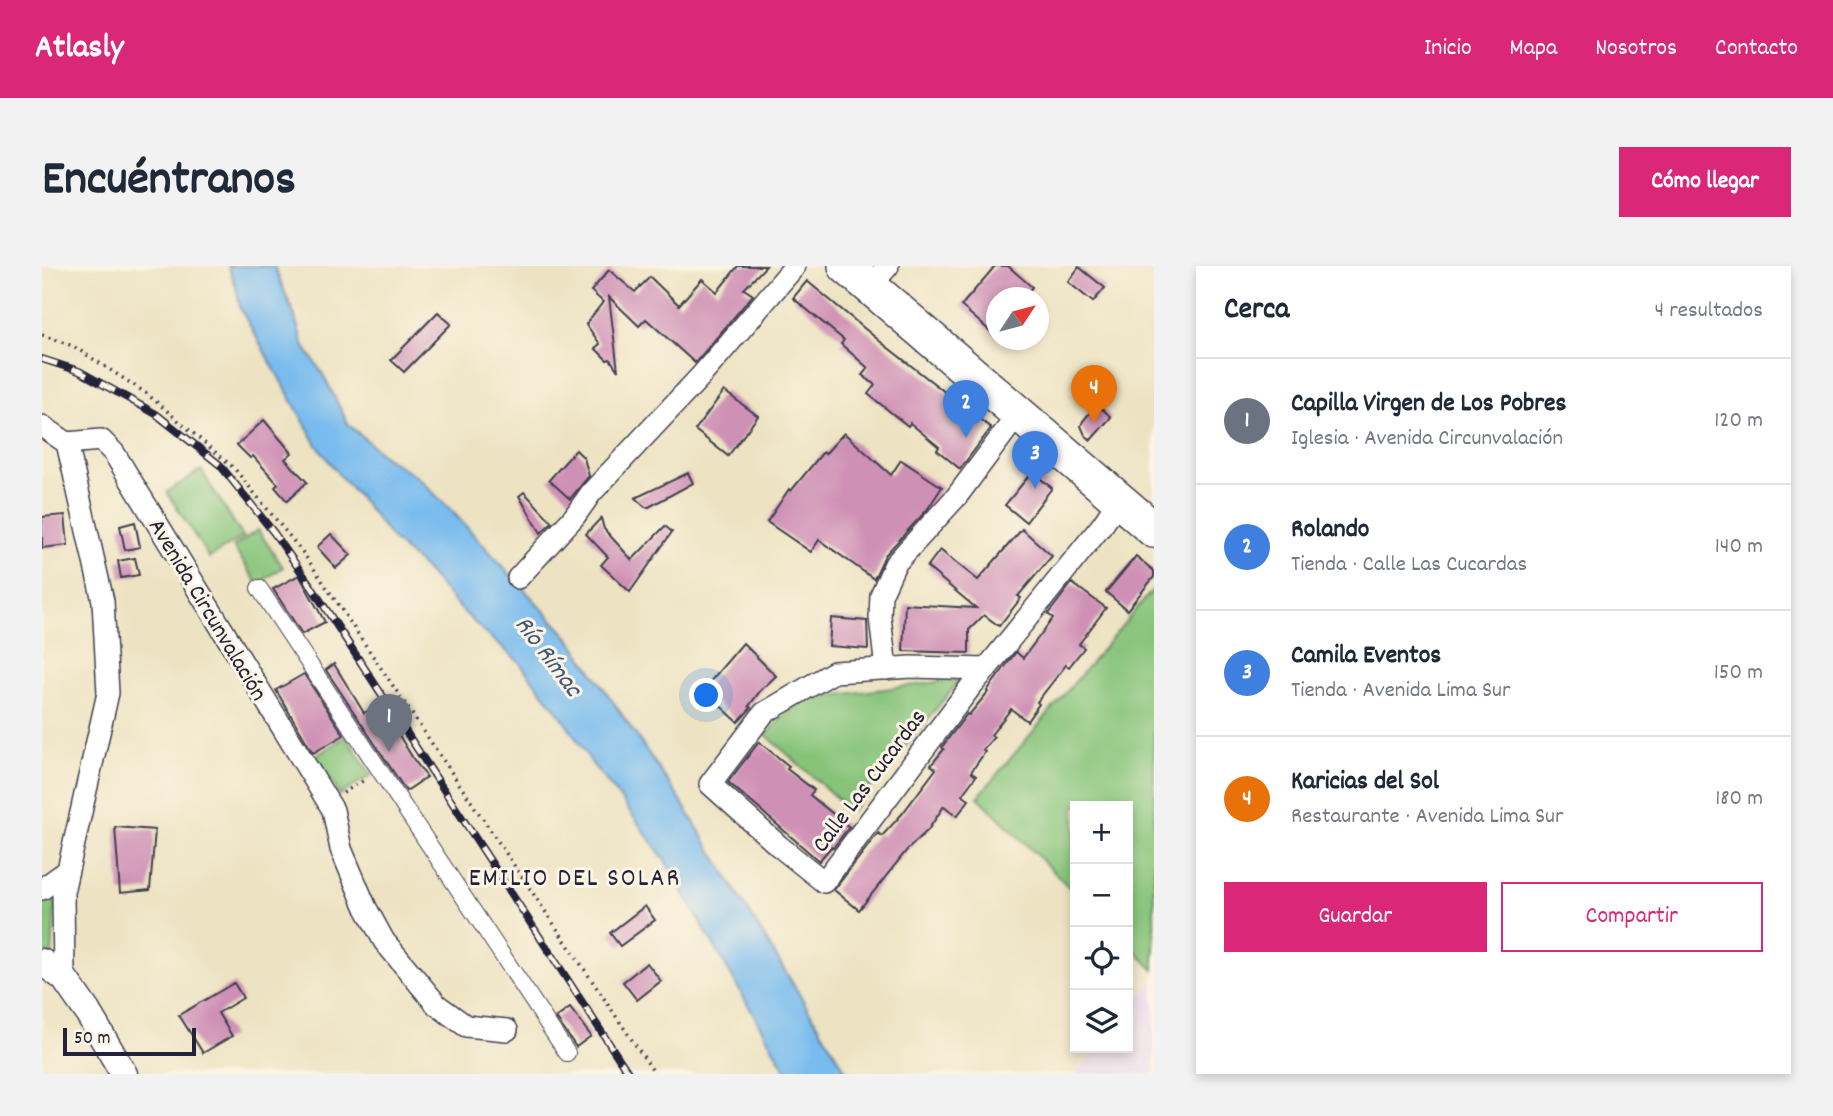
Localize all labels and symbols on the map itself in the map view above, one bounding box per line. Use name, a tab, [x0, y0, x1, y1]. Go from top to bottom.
north arrow	[986, 287, 1049, 350]
pin: 4	[1071, 365, 1117, 423]
pin: 2	[943, 380, 989, 438]
pin: 3	[1012, 431, 1058, 489]
street label: Avenida Circunvalación	[138, 513, 274, 708]
water label: Río Rímac	[504, 609, 591, 707]
your location	[689, 678, 723, 712]
pin: 1	[366, 694, 412, 752]
street label: Calle Las Cucardas	[805, 703, 936, 861]
district label: EMILIO DEL SOLAR	[469, 861, 681, 898]
scale bar	[63, 1025, 196, 1057]

